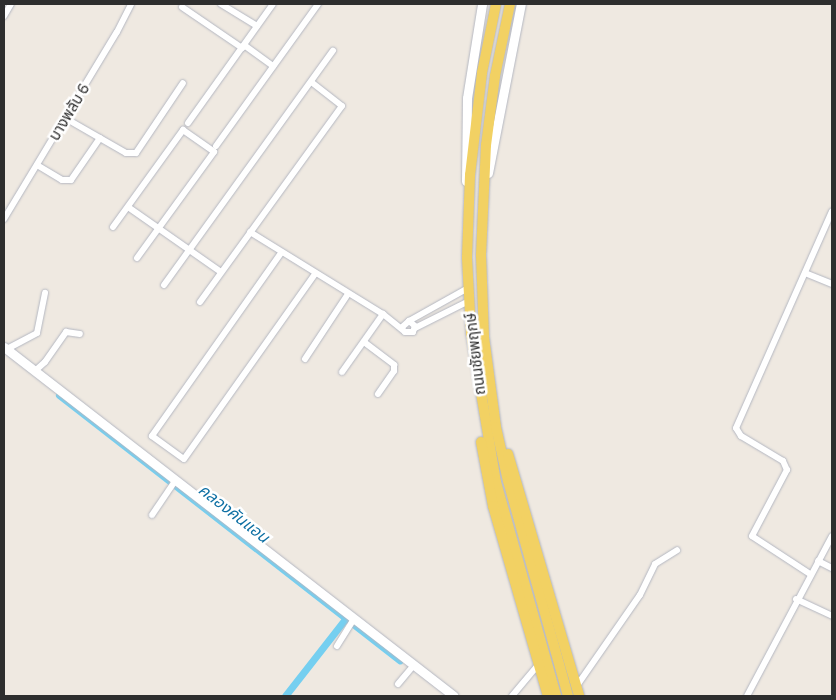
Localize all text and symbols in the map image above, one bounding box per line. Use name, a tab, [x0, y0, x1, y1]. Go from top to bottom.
street label: บางพลับ 6	[45, 80, 93, 144]
street label: ถนนชัยพฤกษ์	[461, 312, 489, 396]
water label: คลองคันแอน	[195, 479, 273, 547]

